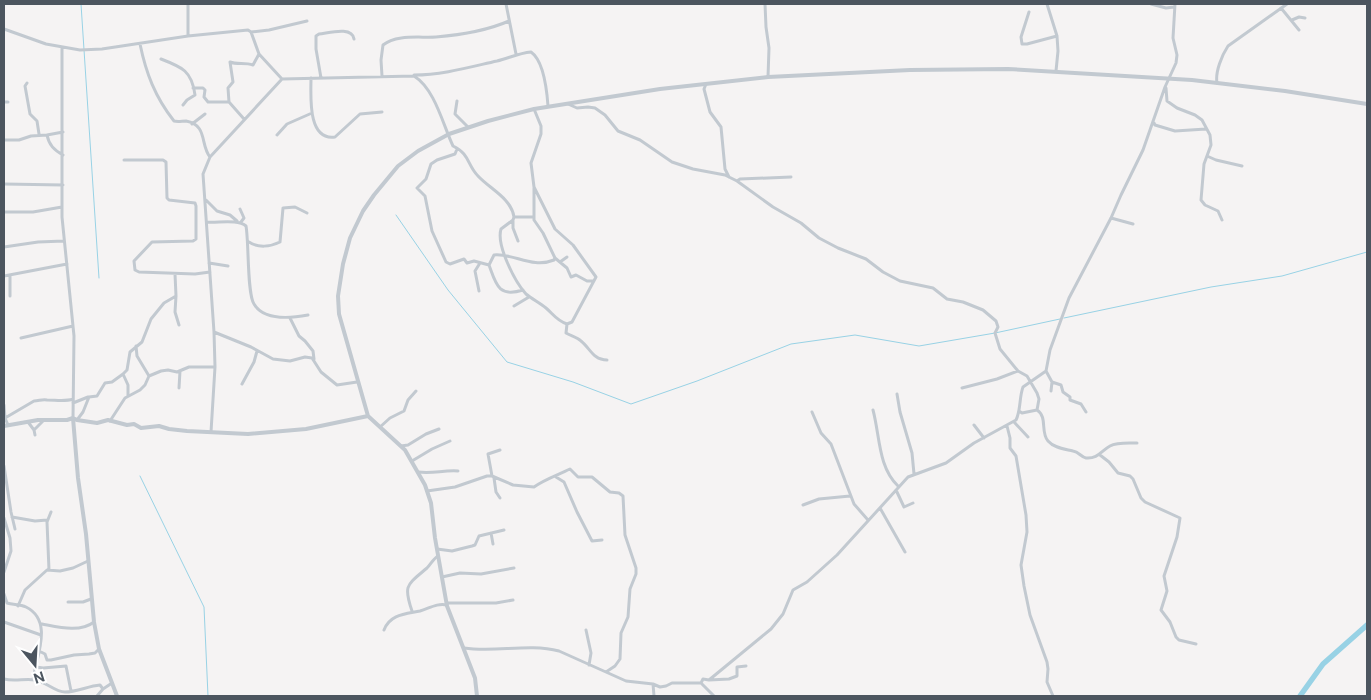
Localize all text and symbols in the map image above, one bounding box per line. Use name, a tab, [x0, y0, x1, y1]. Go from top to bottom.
north arrow	[10, 640, 60, 690]
text: N	[31, 668, 47, 687]

